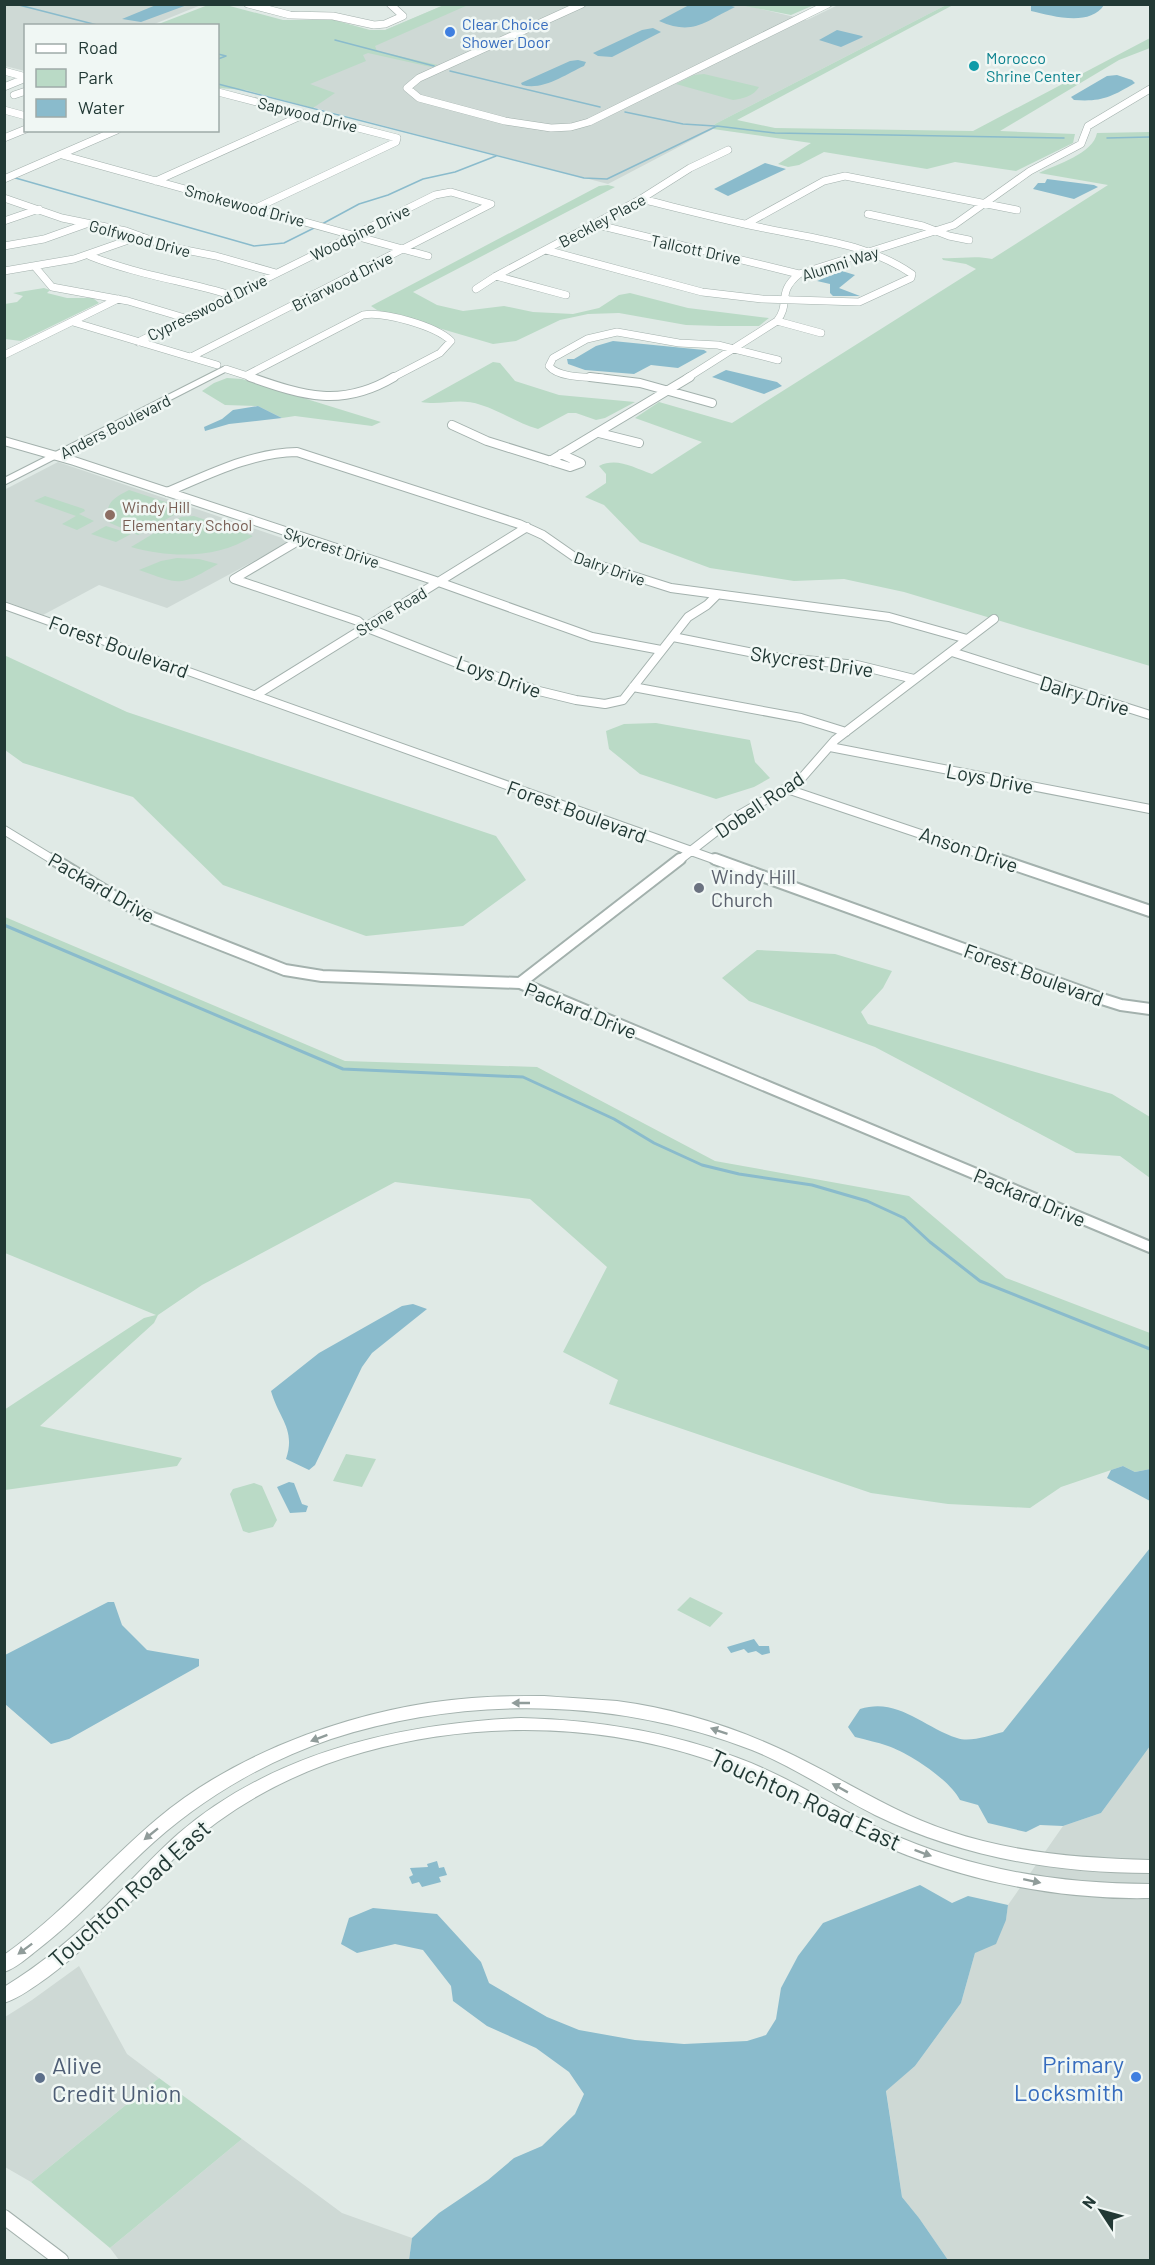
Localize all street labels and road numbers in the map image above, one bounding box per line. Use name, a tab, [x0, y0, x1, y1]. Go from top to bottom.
street label: Sapwood Drive	[256, 92, 360, 136]
street label: Smokewood Drive	[183, 180, 307, 230]
street label: Beckley Place	[555, 189, 649, 251]
street label: Woodpine Drive	[307, 200, 413, 264]
street label: Golfwood Drive	[87, 215, 193, 261]
street label: Tallcott Drive	[649, 230, 743, 268]
street label: Alumni Way	[799, 241, 881, 284]
street label: Briarwood Drive	[288, 247, 396, 315]
street label: Cypresswood Drive	[144, 270, 270, 344]
street label: Anders Boulevard	[57, 390, 173, 462]
street label: Skycrest Drive	[282, 523, 382, 571]
street label: Dalry Drive	[572, 547, 648, 589]
street label: Stone Road	[352, 582, 430, 640]
street label: Forest Boulevard	[46, 610, 192, 682]
street label: Skycrest Drive	[749, 640, 875, 682]
street label: Loys Drive	[453, 650, 545, 702]
street label: Dalry Drive	[1037, 670, 1133, 720]
street label: Loys Drive	[944, 758, 1036, 798]
street label: Dobell Road	[710, 765, 808, 843]
street label: Forest Boulevard	[504, 775, 650, 847]
street label: Anson Drive	[917, 821, 1021, 877]
street label: Packard Drive	[44, 847, 160, 927]
street label: Forest Boulevard	[961, 938, 1107, 1010]
street label: Packard Drive	[521, 977, 641, 1043]
street label: Packard Drive	[970, 1163, 1090, 1231]
street label: Touchton Road East	[706, 1742, 906, 1856]
street label: Touchton Road East	[42, 1813, 216, 1973]

